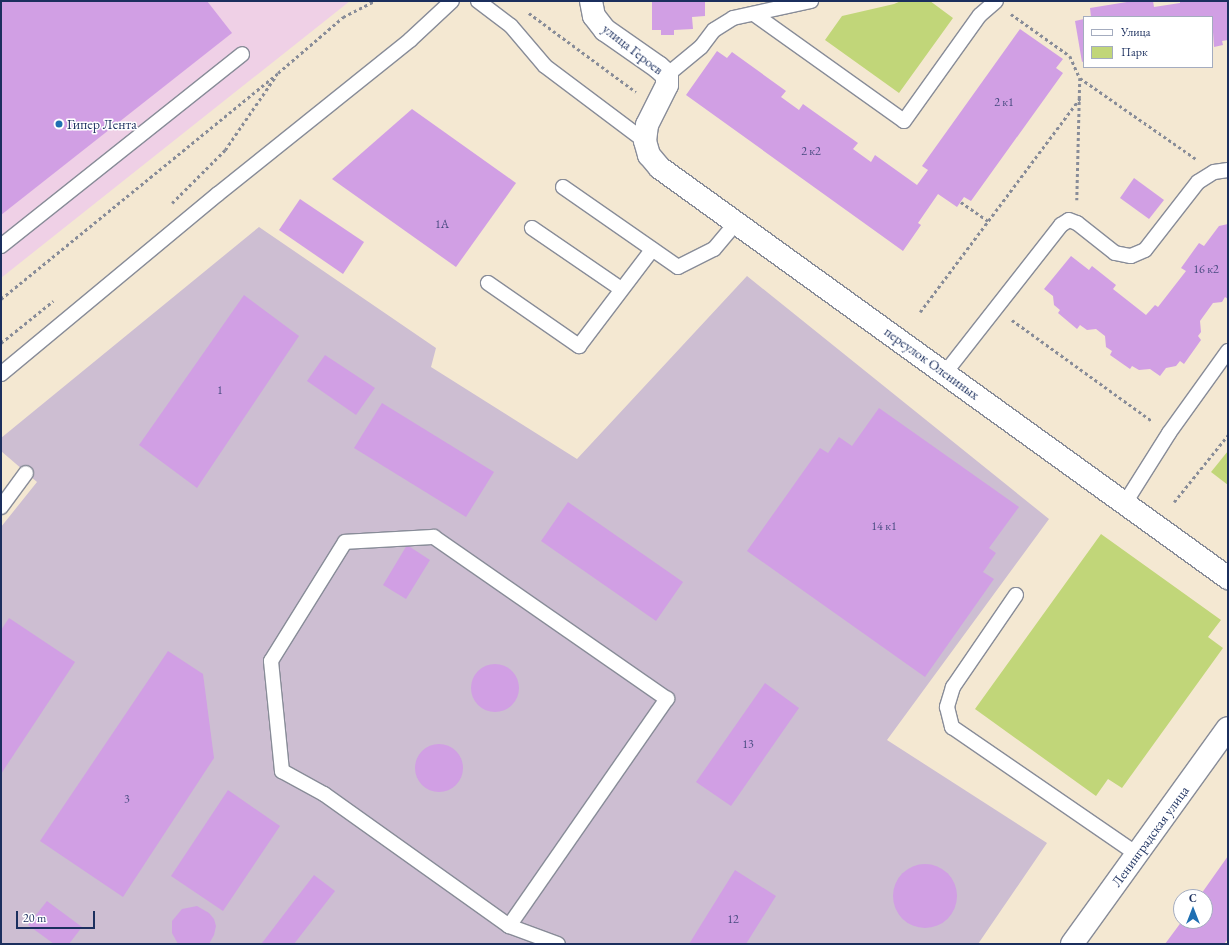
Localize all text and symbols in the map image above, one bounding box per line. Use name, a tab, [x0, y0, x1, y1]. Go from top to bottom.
legend	[1083, 16, 1213, 68]
street label: улица Героев	[599, 20, 667, 78]
text: Улица	[1121, 24, 1151, 40]
text: Парк	[1121, 44, 1148, 60]
house number: 2 к1	[994, 96, 1014, 110]
place label: Гипер Лента	[67, 116, 137, 132]
marker: Гипер Лента	[54, 119, 64, 129]
house number: 2 к2	[801, 145, 821, 159]
house number: 1А	[435, 218, 449, 232]
house number: 16 к2	[1193, 263, 1219, 277]
street label: переулок Олениных	[881, 323, 983, 403]
house number: 1	[217, 384, 223, 398]
house number: 14 к1	[871, 520, 897, 534]
house number: 13	[742, 738, 754, 752]
street label: Ленинградская улица	[1108, 782, 1192, 890]
house number: 3	[124, 793, 130, 807]
north arrow	[1173, 889, 1213, 929]
text: С	[1189, 891, 1197, 905]
scale bar	[18, 903, 97, 929]
text: 20 m	[23, 910, 46, 926]
house number: 12	[727, 913, 739, 927]

